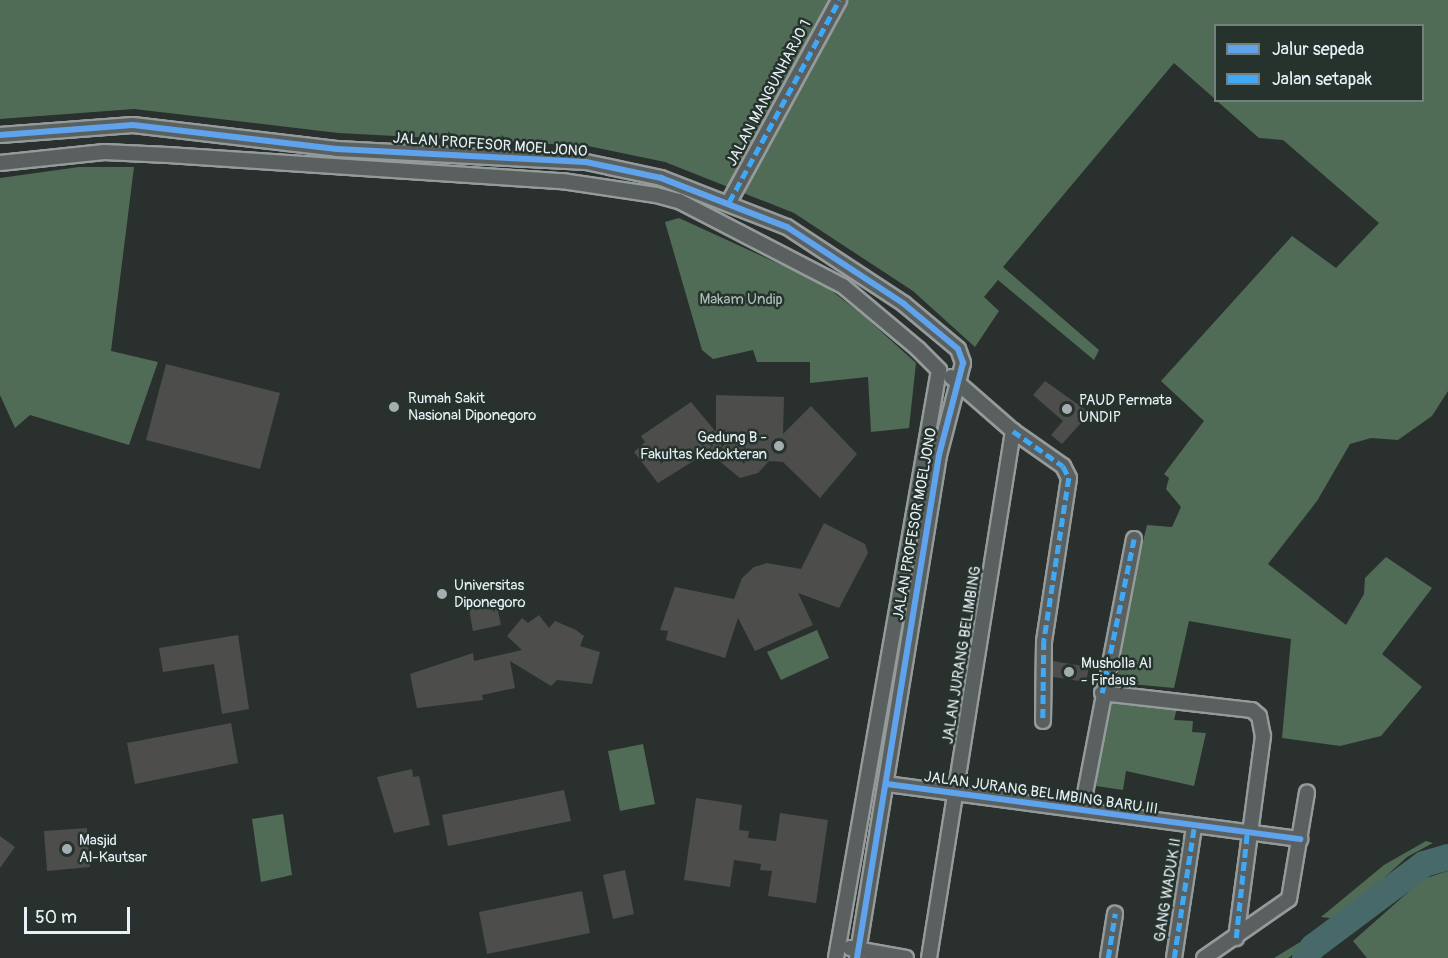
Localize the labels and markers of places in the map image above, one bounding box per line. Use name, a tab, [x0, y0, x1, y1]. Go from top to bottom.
place label: Rumah Sakit Nasional Diponegoro	[408, 389, 536, 424]
place label: PAUD Permata UNDIP	[1079, 391, 1172, 426]
marker: Rumah Sakit Nasional Diponegoro	[385, 398, 403, 416]
marker: PAUD Permata UNDIP	[1060, 402, 1074, 416]
place label: Gedung B - Fakultas Kedokteran	[640, 428, 767, 463]
marker: Gedung B - Fakultas Kedokteran	[772, 439, 786, 453]
place label: Universitas Diponegoro	[454, 576, 526, 611]
marker: Universitas Diponegoro	[435, 587, 449, 601]
place label: Musholla Al - Firdaus	[1081, 654, 1152, 689]
marker: Musholla Al - Firdaus	[1062, 665, 1076, 679]
place label: Masjid Al-Kautsar	[79, 831, 147, 866]
marker: Masjid Al-Kautsar	[60, 842, 74, 856]

